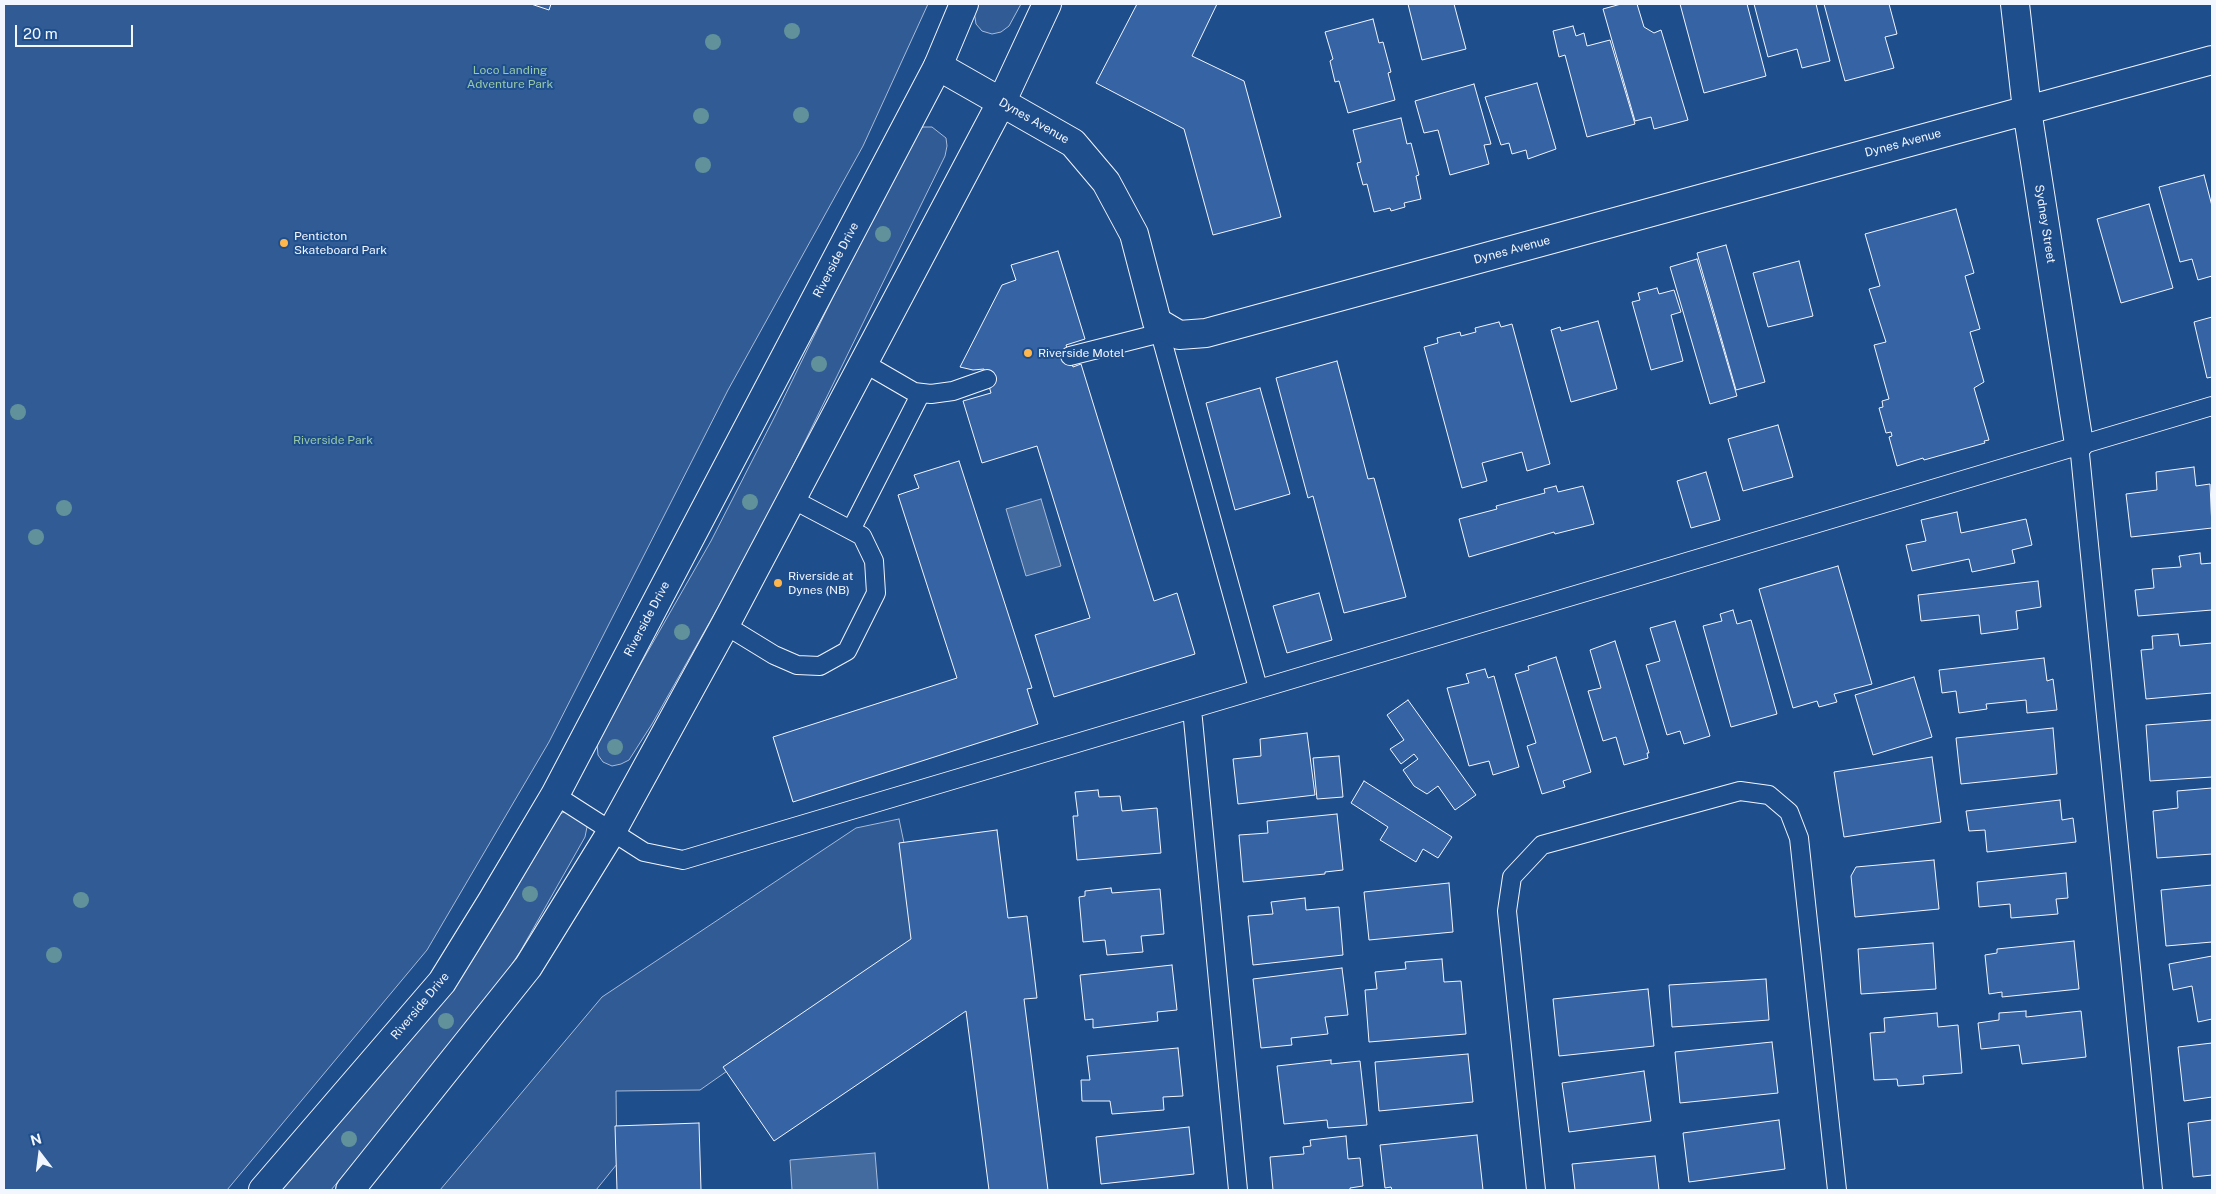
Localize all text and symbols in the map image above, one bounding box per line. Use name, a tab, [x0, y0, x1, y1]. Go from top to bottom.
scale bar	[18, 15, 135, 47]
text: 20 m	[23, 25, 58, 42]
park label: Loco Landing Adventure Park	[467, 63, 553, 91]
street label: Dynes Avenue	[996, 95, 1072, 147]
street label: Dynes Avenue	[1863, 126, 1943, 160]
street label: Sydney Street	[2032, 184, 2058, 264]
street label: Riverside Drive	[810, 220, 862, 300]
place label: Penticton Skateboard Park	[294, 229, 387, 257]
street label: Dynes Avenue	[1472, 233, 1552, 267]
marker: Penticton Skateboard Park	[278, 237, 290, 249]
place label: Riverside Motel	[1038, 346, 1124, 360]
marker: Riverside Motel	[1022, 347, 1034, 359]
park label: Riverside Park	[293, 433, 373, 447]
place label: Riverside at Dynes (NB)	[788, 569, 853, 597]
marker: Riverside at Dynes (NB)	[772, 577, 784, 589]
street label: Riverside Drive	[621, 579, 673, 659]
street label: Riverside Drive	[388, 970, 452, 1042]
north arrow	[15, 1129, 65, 1179]
text: N	[29, 1130, 43, 1149]

